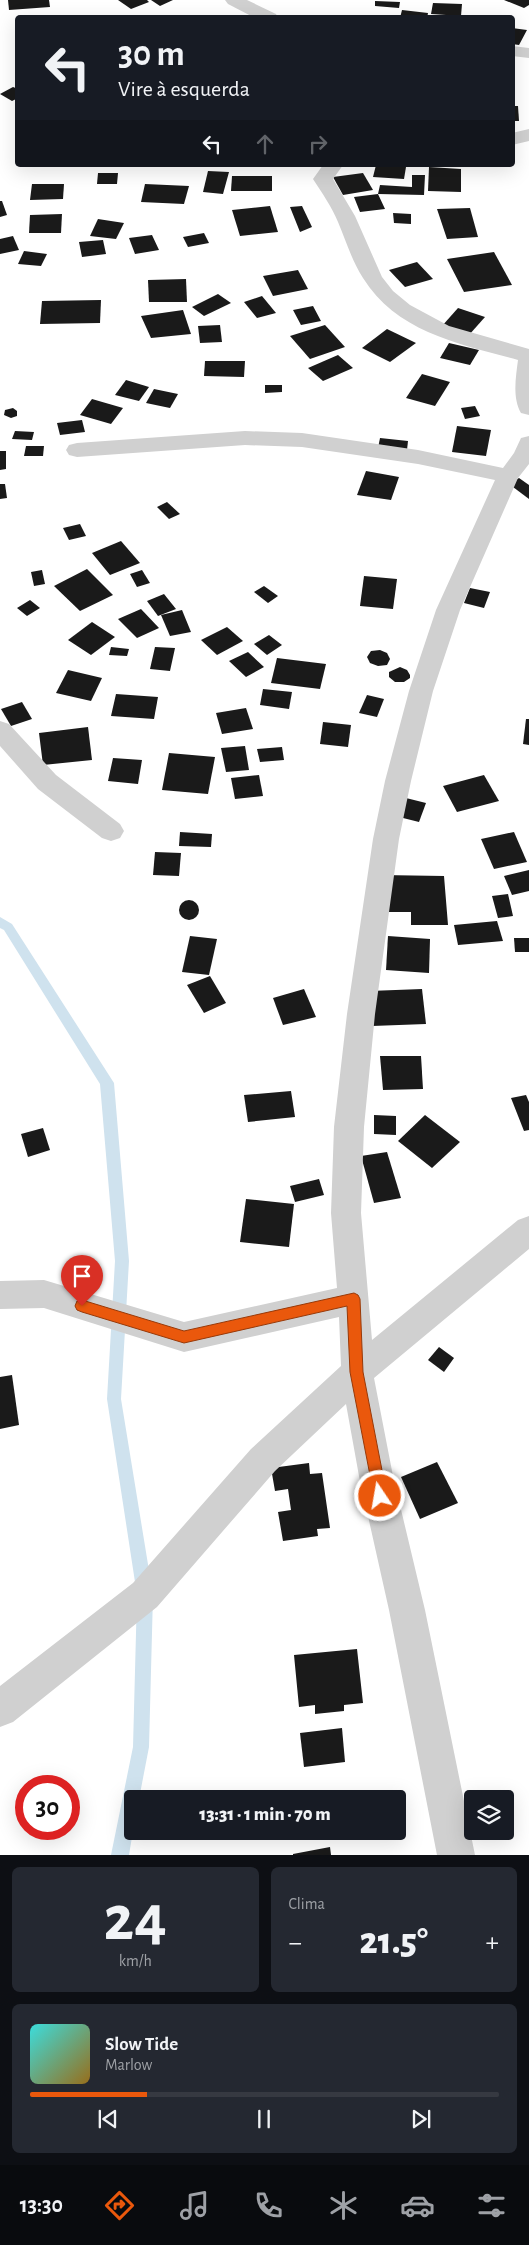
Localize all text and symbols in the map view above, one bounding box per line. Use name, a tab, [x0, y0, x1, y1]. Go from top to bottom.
icon: left	[35, 35, 100, 100]
text: 30 m	[118, 37, 185, 72]
text: Vire à esquerda	[118, 78, 250, 100]
icon: left	[198, 130, 226, 158]
icon: ahead	[251, 130, 279, 158]
icon: right	[304, 130, 332, 158]
pin	[61, 1255, 103, 1306]
icon: arrive	[68, 1262, 96, 1290]
position arrow	[353, 1469, 405, 1521]
speed limit sign: 30	[15, 1775, 80, 1840]
map controls	[464, 1790, 514, 1840]
button: layers	[464, 1790, 514, 1840]
text: 13:31 · 1 min · 70 m	[199, 1805, 331, 1824]
text: 24	[104, 1887, 167, 1952]
text: Clima	[289, 1896, 325, 1912]
text: 21.5°	[359, 1923, 428, 1961]
text: −	[289, 1929, 302, 1957]
text: +	[486, 1929, 499, 1957]
text: km/h	[119, 1953, 152, 1969]
text: Slow Tide	[105, 2035, 178, 2054]
text: Marlow	[105, 2057, 152, 2073]
icon: previous	[94, 2105, 122, 2133]
icon: pause	[250, 2105, 278, 2133]
icon: next	[407, 2105, 435, 2133]
icon: directions	[102, 2188, 137, 2223]
icon: music	[177, 2188, 212, 2223]
icon: phone	[251, 2188, 286, 2223]
icon: climate	[326, 2188, 361, 2223]
icon: car	[400, 2188, 435, 2223]
icon: filters	[474, 2188, 509, 2223]
text: 13:30	[20, 2194, 63, 2216]

